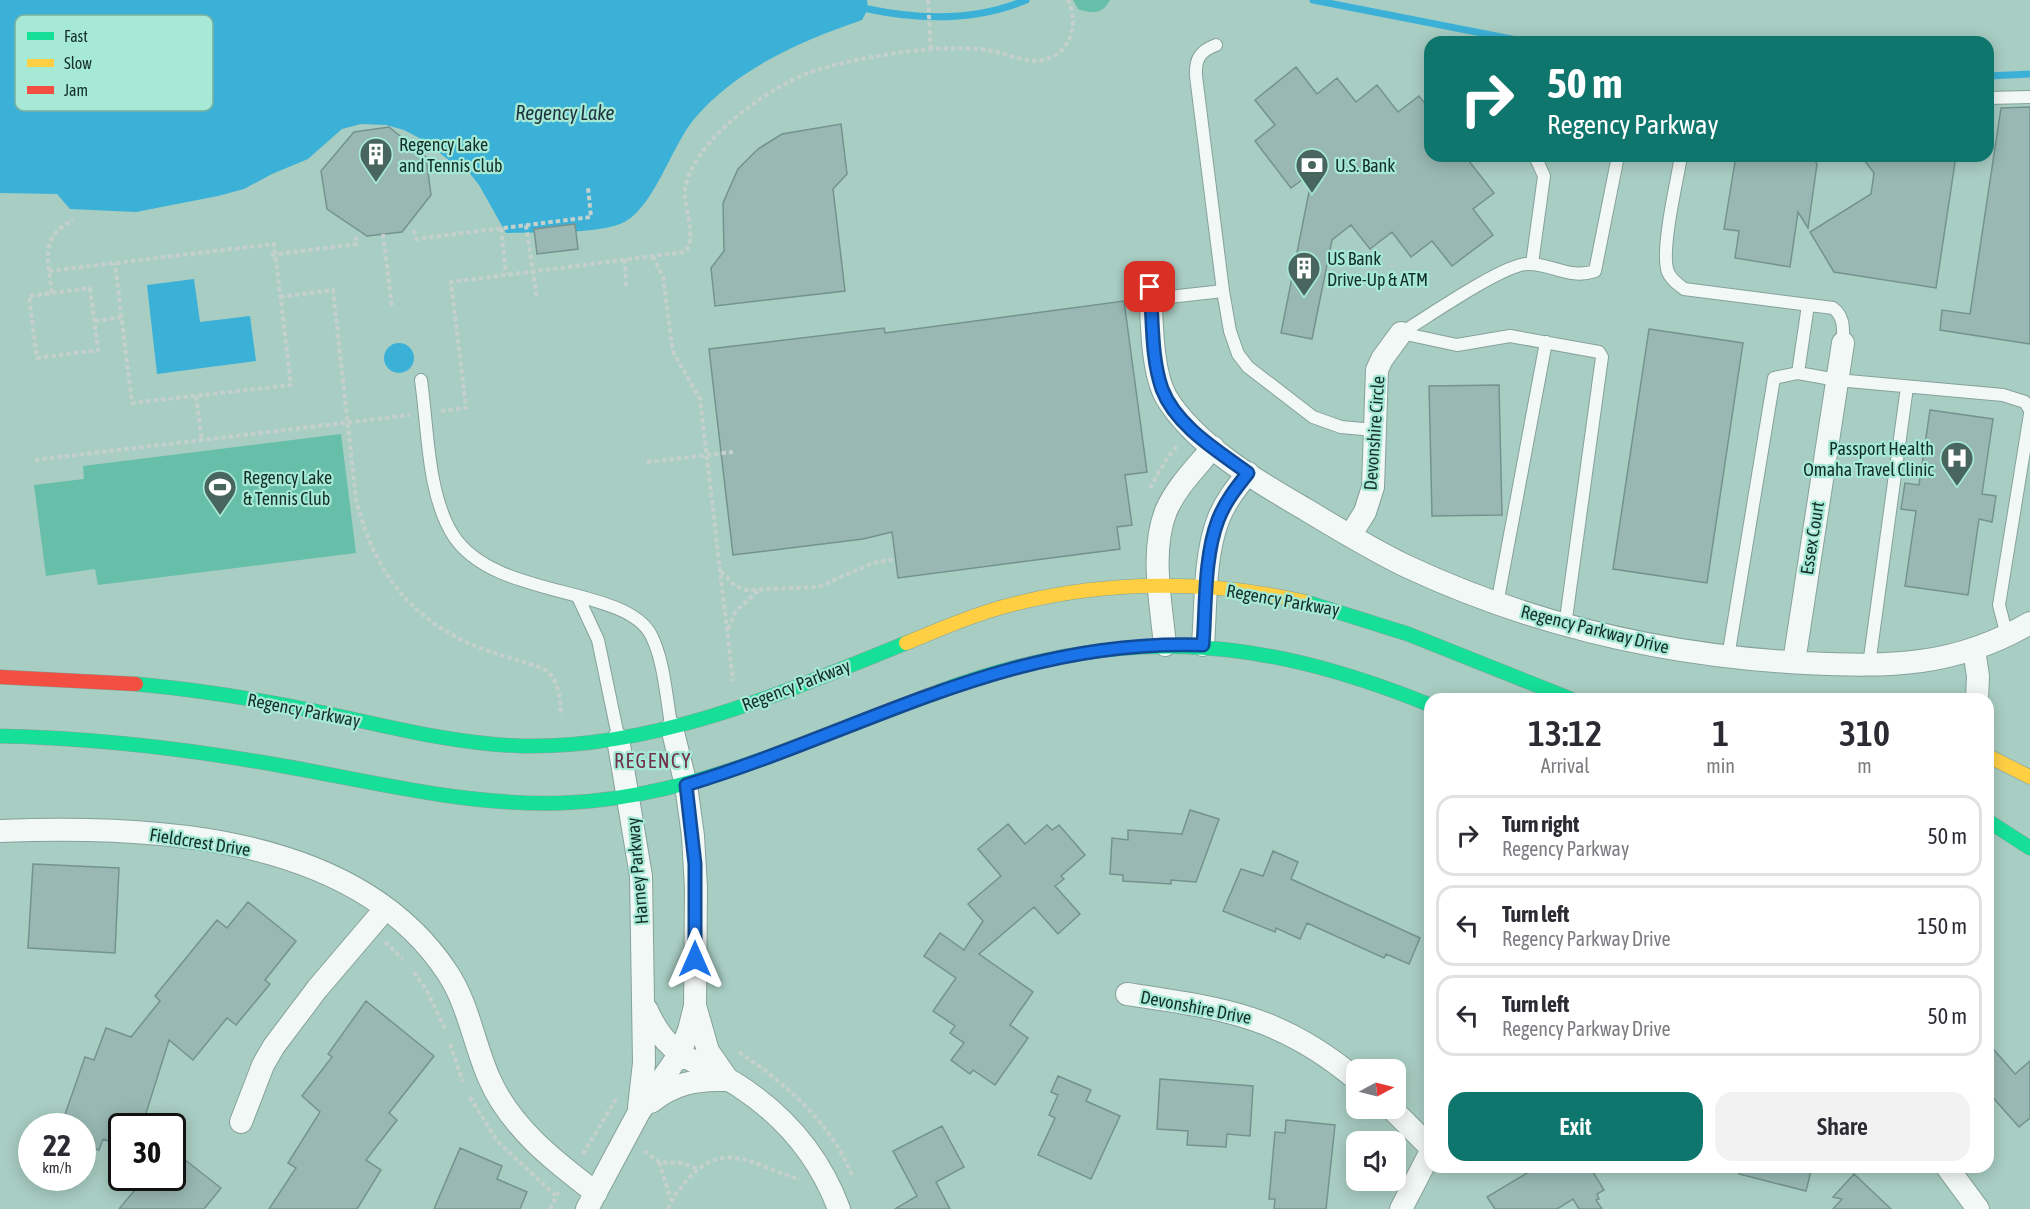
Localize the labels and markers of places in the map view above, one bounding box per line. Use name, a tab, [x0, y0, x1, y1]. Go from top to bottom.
place label: Regency Lake and Tennis Club	[399, 134, 503, 176]
building icon: Regency Lake and Tennis Club	[358, 136, 394, 183]
bank icon: U.S. Bank	[1294, 147, 1330, 194]
place label: U.S. Bank	[1335, 155, 1395, 176]
place label: US Bank Drive-Up & ATM	[1327, 248, 1428, 290]
building icon: US Bank Drive-Up & ATM	[1286, 250, 1322, 297]
pin	[1124, 261, 1175, 312]
place label: Passport Health Omaha Travel Clinic	[1803, 438, 1934, 480]
hospital icon: Passport Health Omaha Travel Clinic	[1939, 440, 1975, 487]
place label: Regency Lake & Tennis Club	[243, 467, 332, 509]
sports icon: Regency Lake & Tennis Club	[202, 469, 238, 516]

